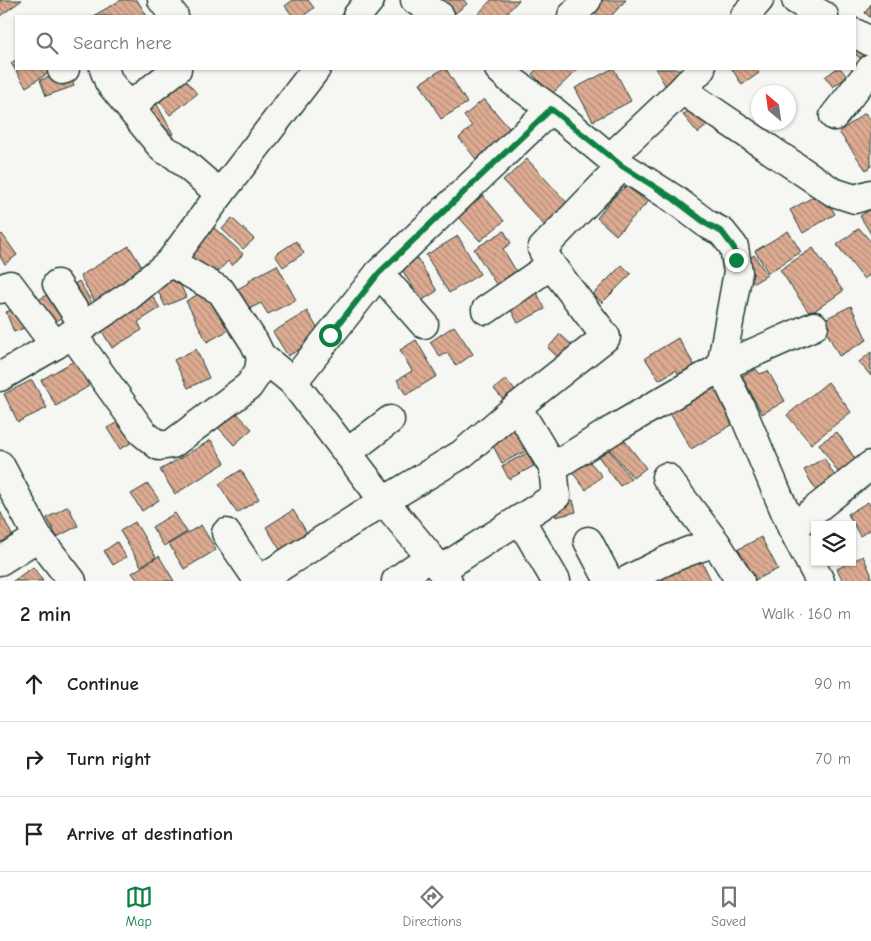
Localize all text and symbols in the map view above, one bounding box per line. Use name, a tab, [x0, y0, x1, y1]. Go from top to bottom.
search box	[15, 15, 856, 70]
icon: search	[33, 29, 61, 57]
text: Search here	[73, 32, 172, 54]
north arrow	[751, 85, 796, 130]
route end	[725, 249, 748, 272]
route start	[319, 324, 342, 347]
map controls	[811, 521, 856, 566]
button: layers	[811, 521, 856, 566]
text: 2 min	[20, 602, 71, 626]
text: Walk · 160 m	[762, 605, 851, 623]
icon: ahead	[20, 670, 48, 698]
text: Continue	[67, 673, 139, 695]
text: 90 m	[814, 675, 851, 693]
icon: right	[20, 745, 48, 773]
text: Turn right	[67, 748, 151, 770]
text: 70 m	[815, 750, 851, 768]
icon: arrive	[20, 820, 48, 848]
text: Arrive at destination	[67, 823, 233, 845]
tab: Map	[125, 883, 153, 930]
tab: Directions	[402, 883, 462, 930]
tab: Saved	[711, 883, 746, 930]

